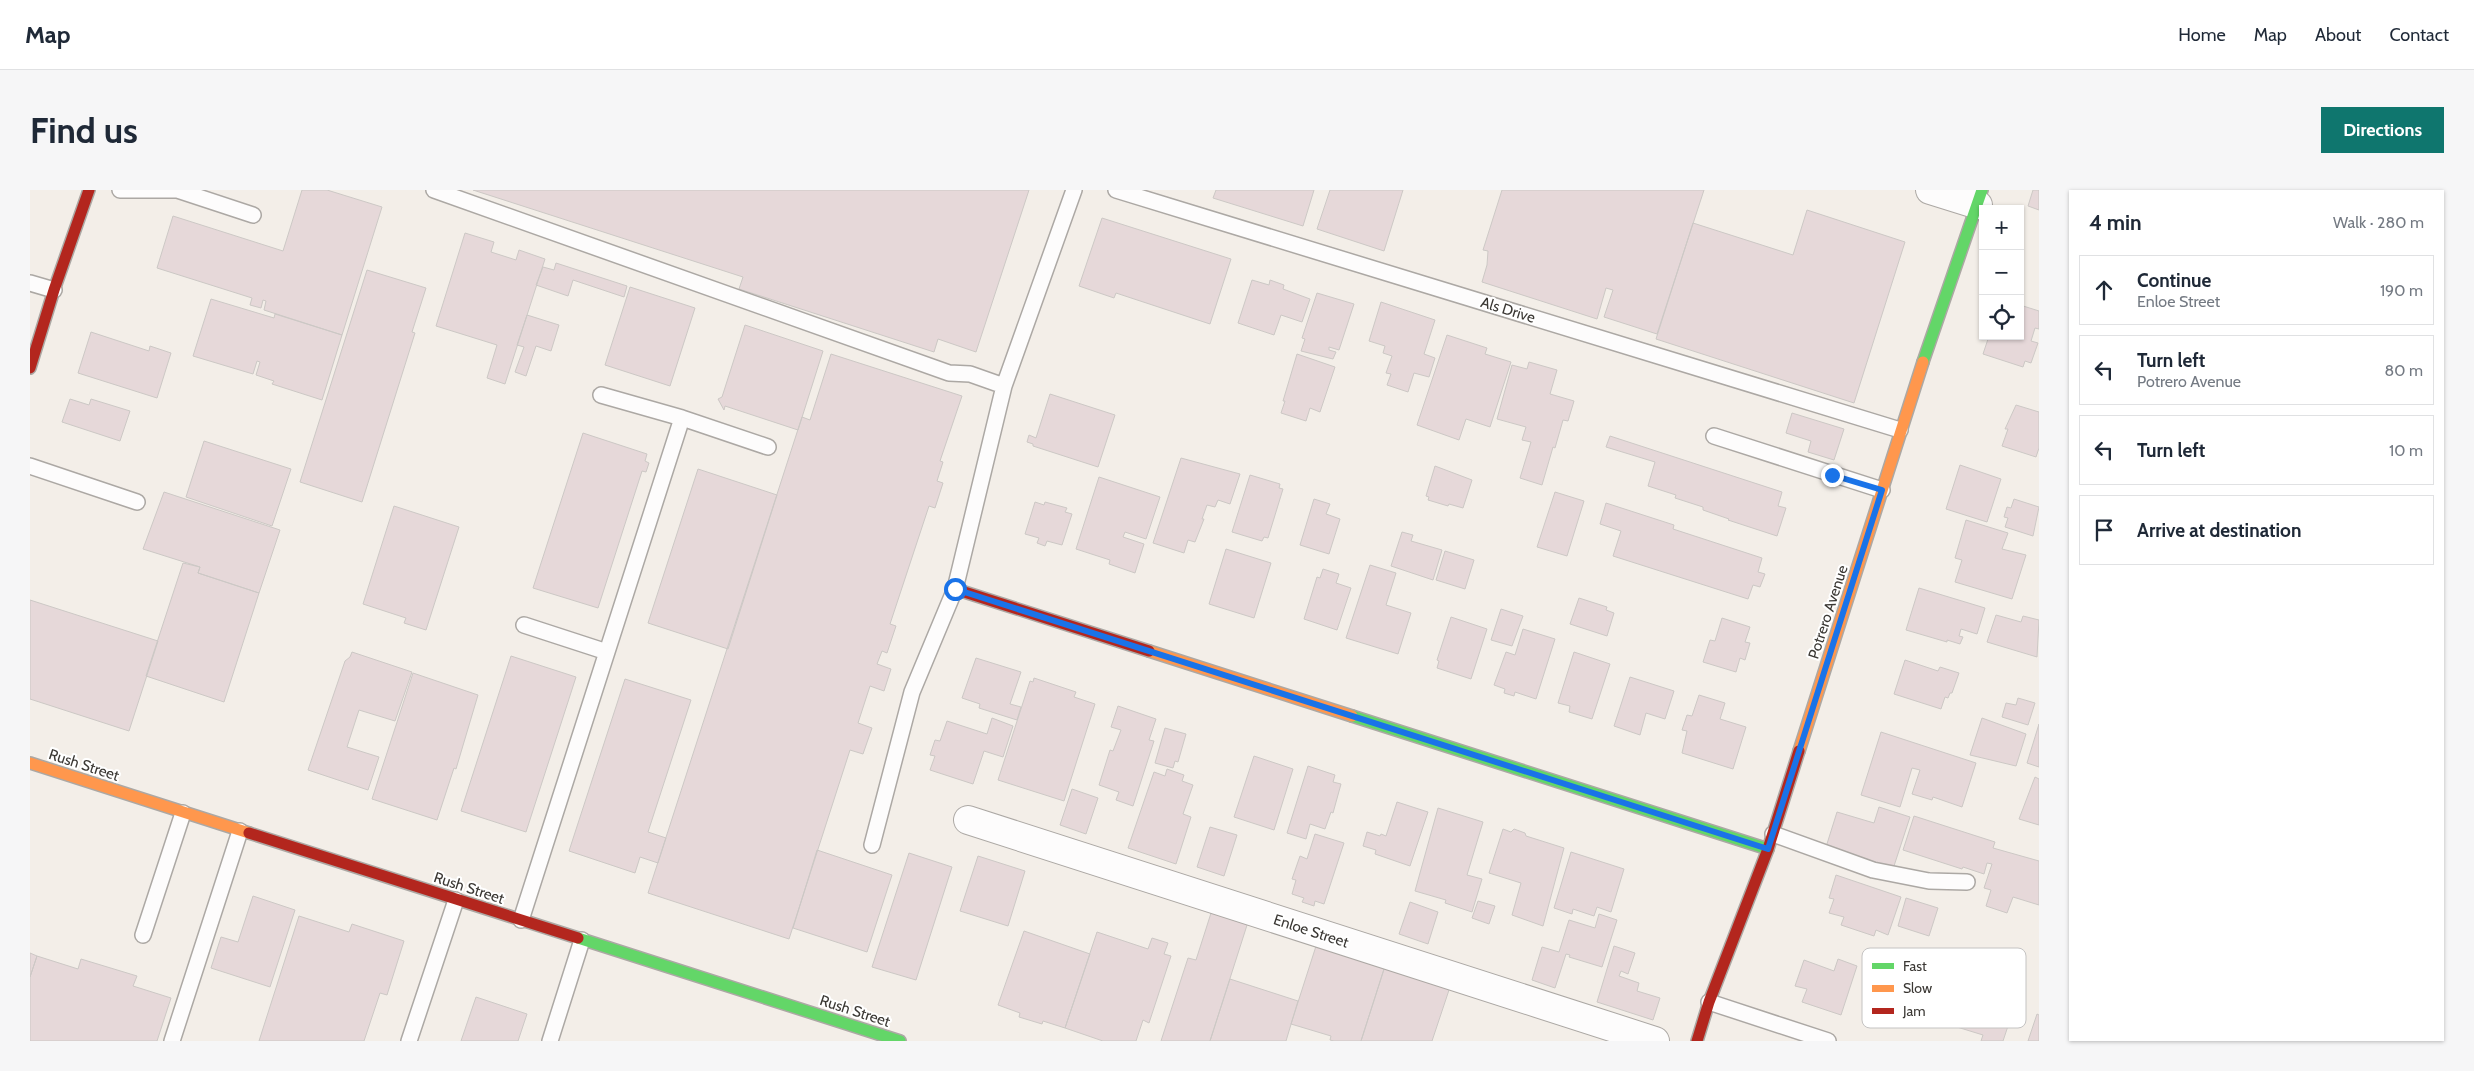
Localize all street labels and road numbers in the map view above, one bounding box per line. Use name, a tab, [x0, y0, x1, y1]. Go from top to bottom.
street label: Als Drive	[1479, 293, 1538, 327]
street label: Potrero Avenue	[1804, 563, 1852, 661]
street label: Rush Street	[47, 745, 121, 785]
street label: Rush Street	[432, 868, 506, 908]
street label: Enloe Street	[1271, 910, 1351, 952]
street label: Rush Street	[818, 991, 892, 1031]

